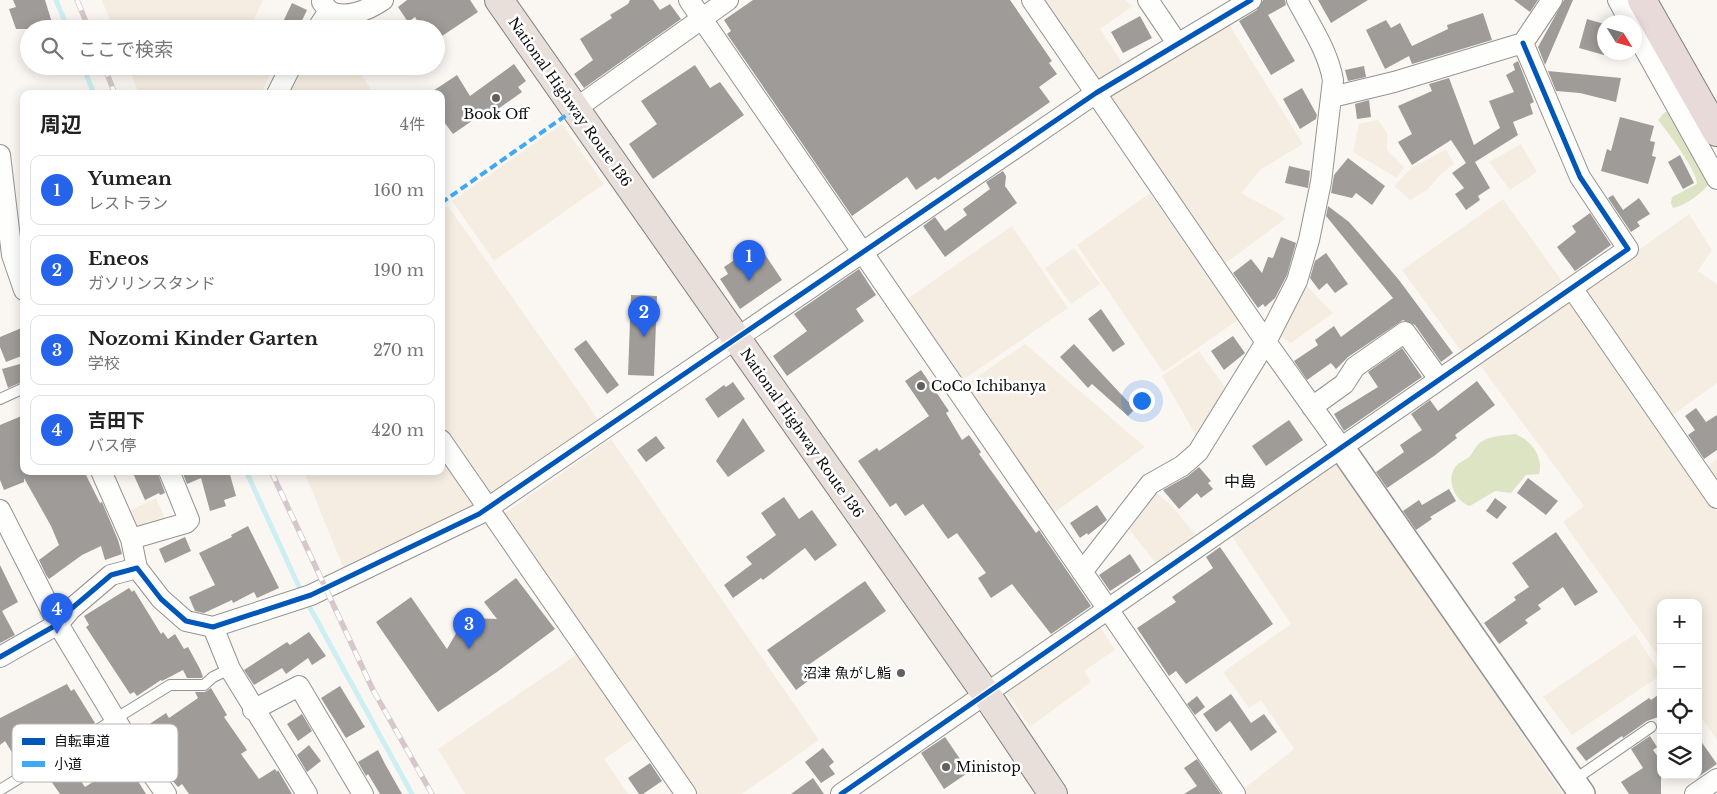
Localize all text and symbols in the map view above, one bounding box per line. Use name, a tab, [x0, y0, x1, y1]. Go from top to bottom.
street label: National Highway Route 136	[504, 14, 636, 190]
north arrow	[1597, 15, 1642, 60]
search box	[20, 20, 445, 75]
icon: search	[38, 34, 66, 62]
text: ここで検索	[78, 38, 173, 61]
marker: Book Off	[490, 92, 502, 104]
place label: Book Off	[464, 105, 530, 123]
text: 周辺	[40, 112, 82, 138]
text: 4件	[400, 114, 425, 134]
text: Yumean	[88, 167, 172, 190]
text: 1	[54, 180, 60, 200]
text: 160 m	[373, 180, 424, 200]
text: レストラン	[88, 193, 168, 213]
pin: 1	[733, 240, 765, 281]
text: Eneos	[88, 247, 149, 270]
text: 2	[52, 260, 62, 280]
text: 190 m	[373, 260, 424, 280]
text: ガソリンスタンド	[88, 273, 216, 293]
pin: 2	[628, 296, 660, 337]
text: Nozomi Kinder Garten	[88, 327, 318, 350]
text: 3	[52, 340, 62, 360]
text: 270 m	[373, 340, 424, 360]
street label: National Highway Route 136	[736, 345, 868, 521]
text: 学校	[88, 353, 120, 373]
place label: CoCo Ichibanya	[931, 377, 1046, 395]
marker: CoCo Ichibanya	[915, 380, 927, 392]
your location	[1129, 388, 1155, 414]
text: 吉田下	[88, 409, 145, 432]
text: 4	[52, 420, 62, 440]
text: 420 m	[372, 420, 424, 440]
text: バス停	[88, 435, 136, 455]
district label: 中島	[1224, 471, 1256, 491]
pin: 4	[41, 593, 73, 634]
map controls	[1657, 599, 1702, 779]
button: +	[1657, 599, 1702, 644]
pin: 3	[453, 608, 485, 649]
button: −	[1657, 644, 1702, 689]
place label: 沼津 魚がし鮨	[803, 664, 891, 682]
marker: 沼津 魚がし鮨	[895, 667, 907, 679]
button: locate	[1657, 689, 1702, 734]
legend	[12, 724, 178, 782]
text: 自転車道	[54, 732, 110, 750]
button: layers	[1657, 734, 1702, 779]
text: 小道	[54, 755, 82, 773]
place label: Ministop	[956, 758, 1021, 776]
marker: Ministop	[940, 761, 952, 773]

